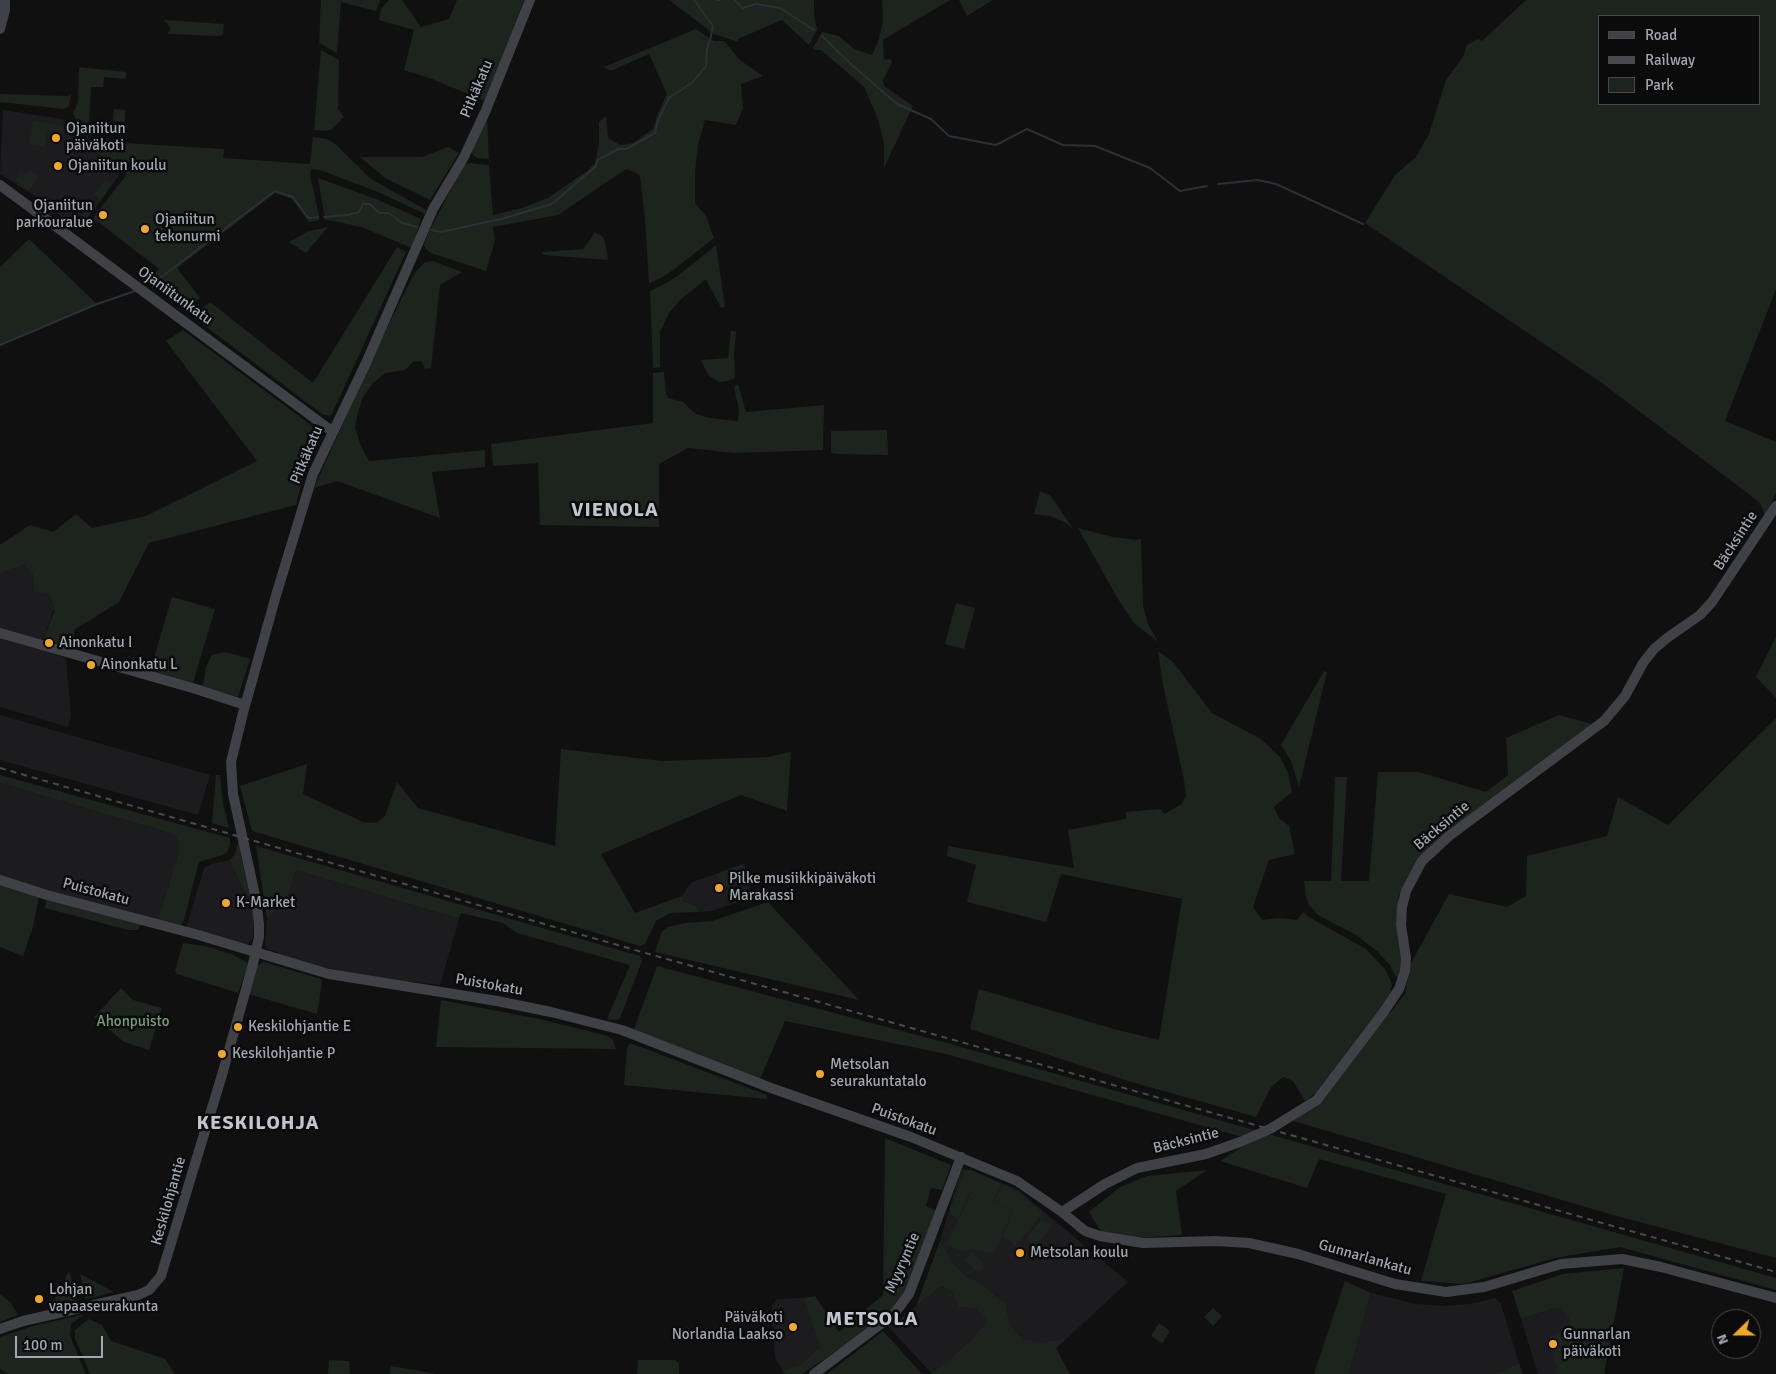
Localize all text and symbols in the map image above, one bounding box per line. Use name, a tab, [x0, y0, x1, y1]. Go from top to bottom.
legend	[1598, 15, 1761, 105]
text: Road	[1645, 26, 1677, 44]
text: Railway	[1645, 51, 1695, 69]
street label: Pitkäkatu	[457, 57, 497, 121]
text: Park	[1645, 76, 1674, 94]
place label: Ojaniitun päiväkoti	[66, 120, 126, 155]
marker: Ojaniitun päiväkoti	[50, 132, 62, 144]
place label: Ojaniitun koulu	[68, 157, 167, 175]
marker: Ojaniitun koulu	[52, 160, 64, 172]
place label: Ojaniitun parkouralue	[16, 197, 93, 232]
marker: Ojaniitun parkouralue	[97, 209, 109, 221]
place label: Ojaniitun tekonurmi	[155, 211, 221, 246]
marker: Ojaniitun tekonurmi	[139, 223, 151, 235]
street label: Ojaniitunkatu	[134, 263, 216, 329]
street label: Pitkäkatu	[287, 423, 327, 487]
district label: VIENOLA	[570, 499, 660, 523]
street label: Bäcksintie	[1710, 508, 1762, 574]
place label: Ainonkatu I	[59, 634, 133, 652]
marker: Ainonkatu I	[43, 637, 55, 649]
place label: Ainonkatu L	[101, 656, 178, 674]
marker: Ainonkatu L	[85, 659, 97, 671]
street label: Bäcksintie	[1411, 798, 1473, 854]
place label: Pilke musiikkipäiväkoti Marakassi	[729, 870, 876, 905]
street label: Puistokatu	[61, 874, 131, 910]
marker: Pilke musiikkipäiväkoti Marakassi	[713, 882, 725, 894]
place label: K-Market	[236, 894, 295, 912]
marker: K-Market	[220, 897, 232, 909]
street label: Puistokatu	[454, 970, 524, 1000]
park label: Ahonpuisto	[97, 1013, 169, 1031]
place label: Keskilohjantie E	[248, 1018, 351, 1036]
marker: Keskilohjantie E	[232, 1021, 244, 1033]
place label: Keskilohjantie P	[232, 1045, 335, 1063]
marker: Keskilohjantie P	[216, 1048, 228, 1060]
place label: Metsolan seurakuntatalo	[830, 1056, 927, 1091]
marker: Metsolan seurakuntatalo	[814, 1068, 826, 1080]
street label: Puistokatu	[869, 1100, 939, 1140]
district label: KESKILOHJA	[195, 1112, 321, 1136]
street label: Bäcksintie	[1151, 1124, 1221, 1158]
street label: Keskilohjantie	[148, 1155, 190, 1247]
street label: Myyryntie	[882, 1230, 924, 1296]
street label: Gunnarlankatu	[1316, 1236, 1414, 1280]
place label: Metsolan koulu	[1030, 1244, 1128, 1262]
marker: Metsolan koulu	[1014, 1247, 1026, 1259]
place label: Lohjan vapaaseurakunta	[49, 1281, 158, 1316]
marker: Lohjan vapaaseurakunta	[33, 1293, 45, 1305]
district label: METSOLA	[825, 1308, 919, 1332]
place label: Päiväkoti Norlandia Laakso	[672, 1309, 783, 1344]
north arrow	[1711, 1309, 1761, 1359]
marker: Päiväkoti Norlandia Laakso	[787, 1321, 799, 1333]
scale bar	[18, 1326, 105, 1358]
place label: Gunnarlan päiväkoti	[1563, 1326, 1631, 1361]
text: N	[1713, 1332, 1732, 1347]
text: 100 m	[23, 1336, 63, 1354]
marker: Gunnarlan päiväkoti	[1547, 1338, 1559, 1350]

